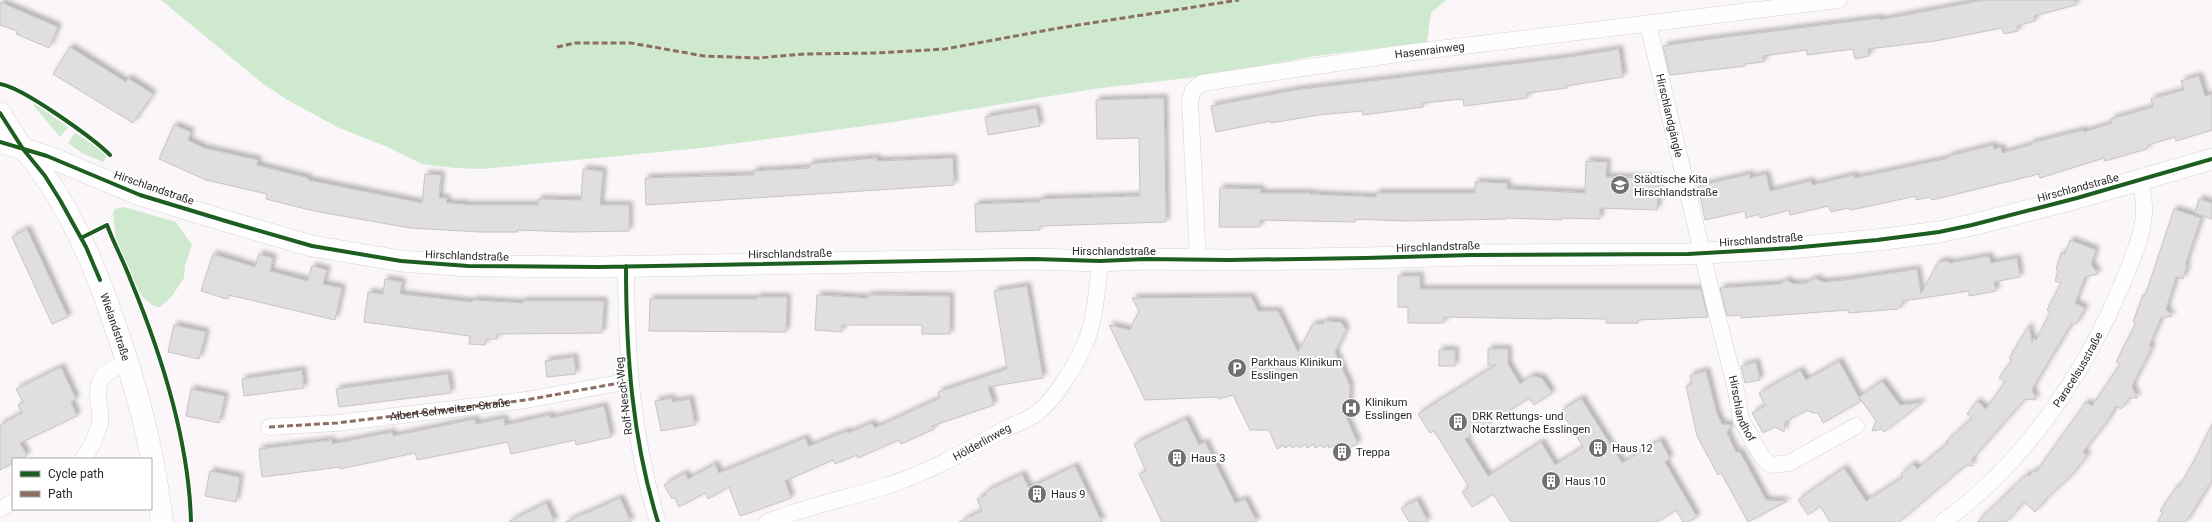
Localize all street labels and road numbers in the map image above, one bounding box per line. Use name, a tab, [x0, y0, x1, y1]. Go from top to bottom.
street label: Hasenrainweg	[1394, 39, 1465, 61]
street label: Hirschlandgängle	[1653, 72, 1686, 159]
street label: Hirschlandstraße	[112, 168, 196, 208]
street label: Hirschlandstraße	[2036, 171, 2120, 205]
street label: Hirschlandstraße	[1719, 231, 1803, 249]
street label: Hirschlandstraße	[1396, 239, 1480, 255]
street label: Hirschlandstraße	[1072, 245, 1156, 258]
street label: Hirschlandstraße	[748, 247, 832, 261]
street label: Hirschlandstraße	[425, 248, 509, 264]
street label: Wielandstraße	[98, 291, 133, 362]
street label: Paracelsusstraße	[2050, 330, 2105, 410]
street label: Rolf-Nesch-Weg	[613, 356, 635, 436]
street label: Hirschlandhof	[1726, 374, 1759, 444]
street label: Albert-Schweitzer-Straße	[389, 395, 511, 423]
street label: Hölderlinweg	[951, 421, 1013, 463]

